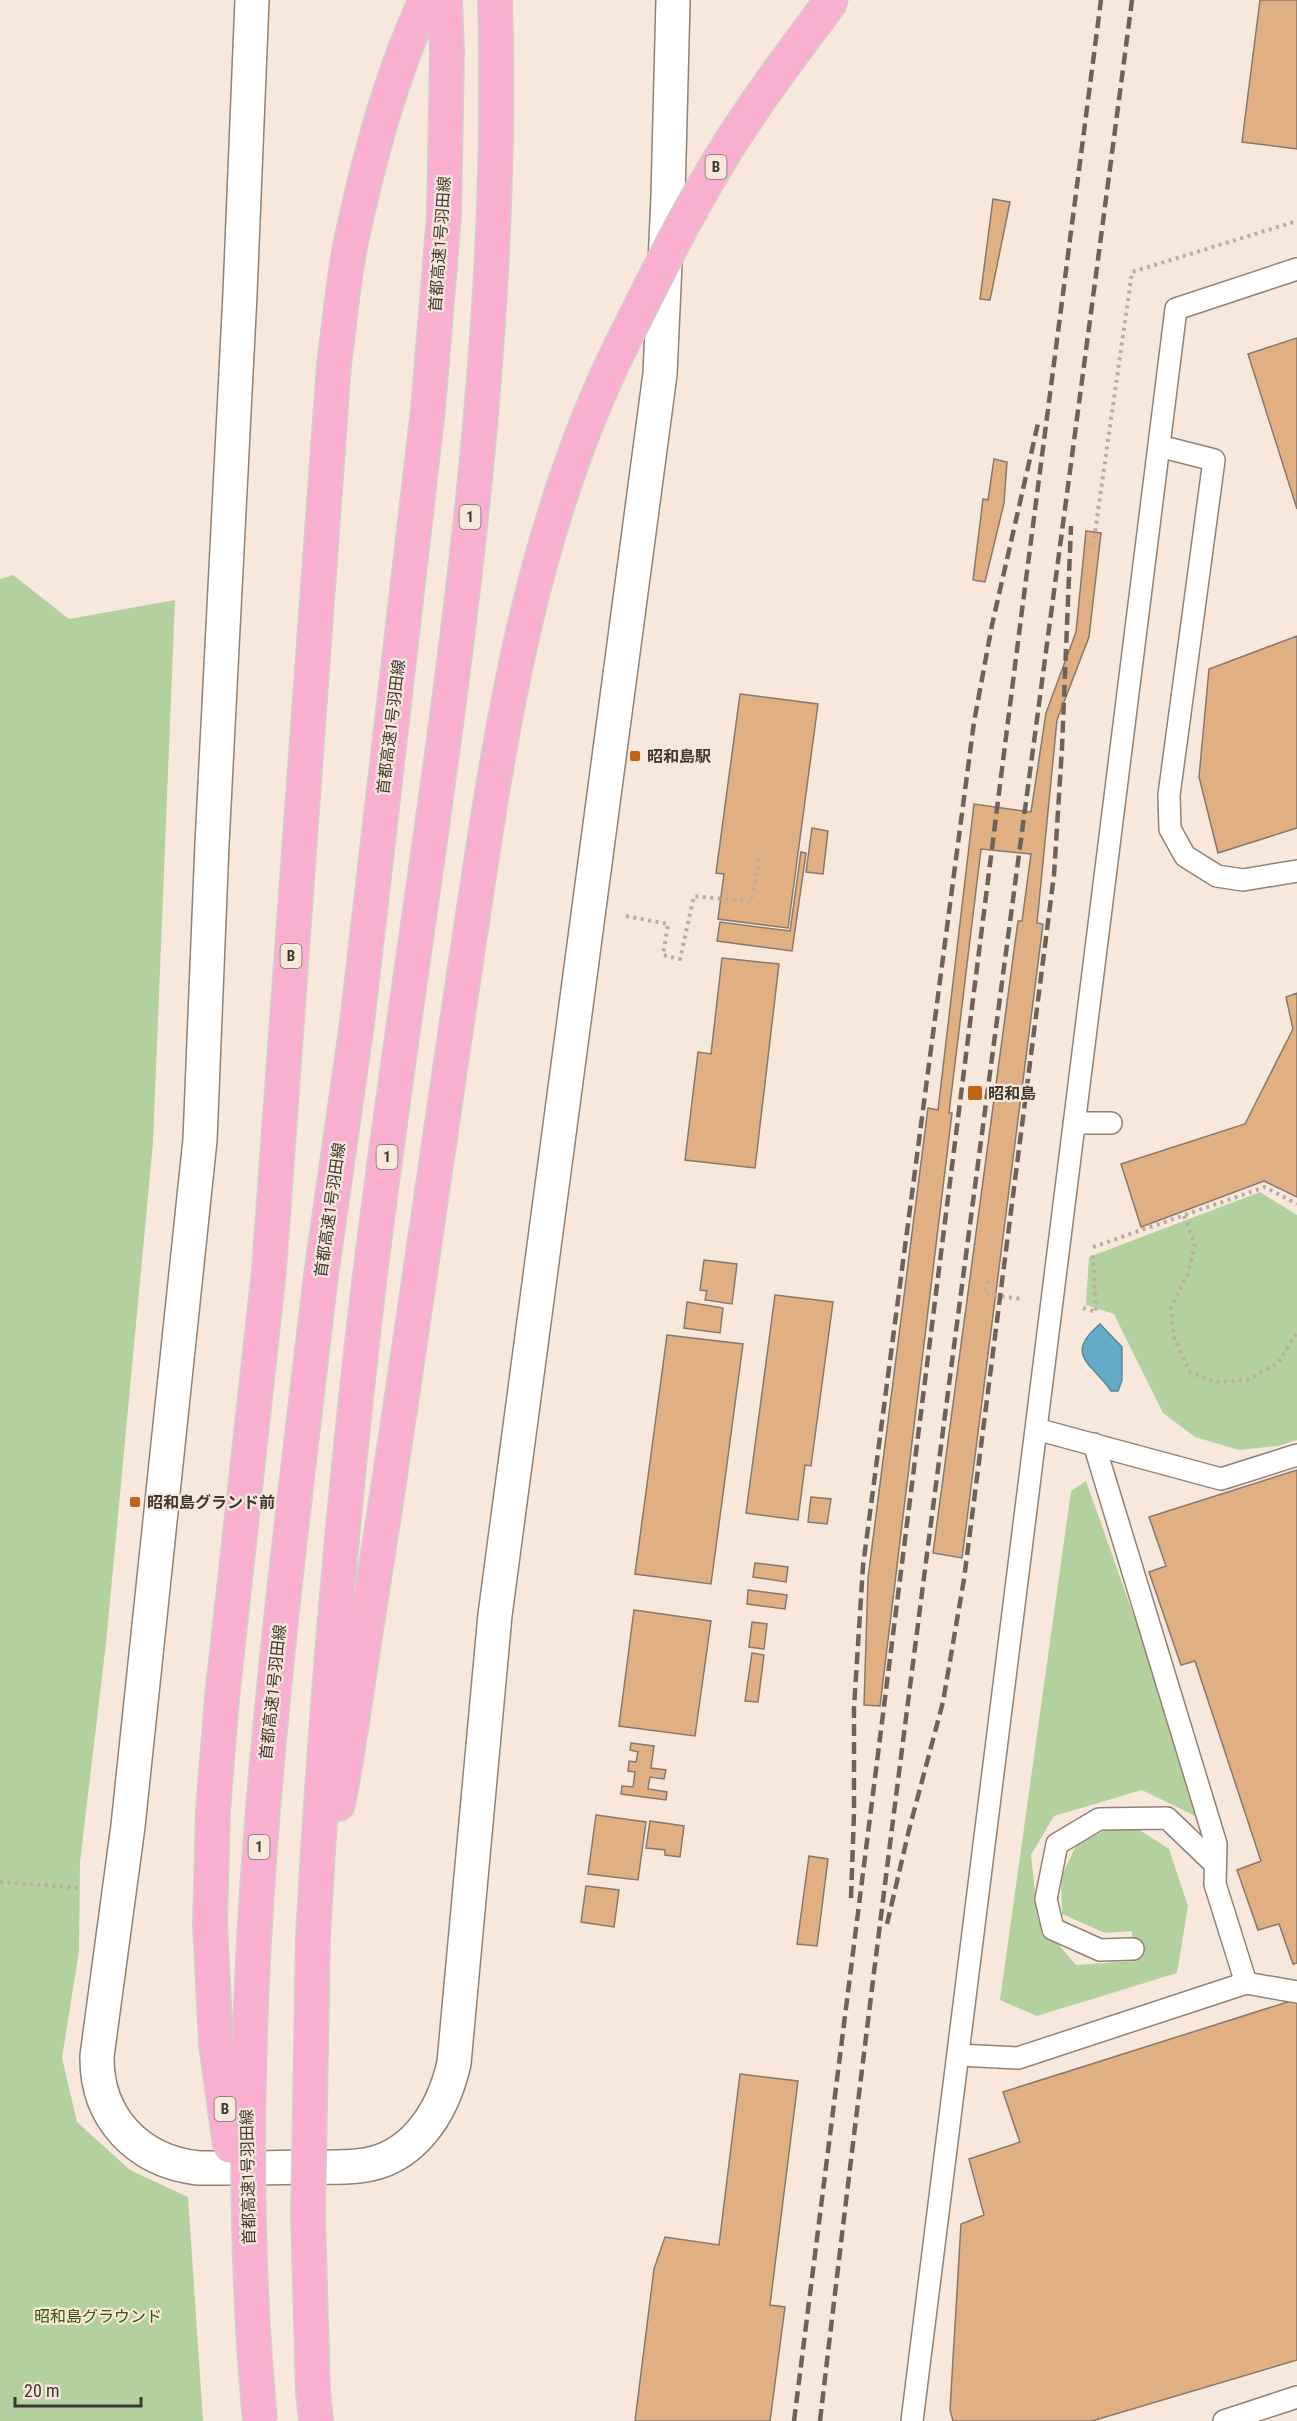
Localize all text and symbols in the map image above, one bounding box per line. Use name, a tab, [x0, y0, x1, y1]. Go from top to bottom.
road number: B	[706, 155, 726, 179]
street label: 首都高速1号羽田線	[426, 176, 454, 312]
road number: 1	[460, 505, 480, 529]
street label: 首都高速1号羽田線	[373, 658, 409, 796]
place label: 昭和島駅	[647, 747, 711, 766]
marker: 昭和島駅	[628, 749, 642, 763]
road number: B	[280, 944, 302, 968]
marker: 昭和島	[966, 1084, 984, 1102]
place label: 昭和島	[988, 1084, 1036, 1103]
street label: 首都高速1号羽田線	[311, 1141, 349, 1279]
road number: 1	[376, 1145, 398, 1169]
place label: 昭和島グランド前	[147, 1493, 275, 1512]
marker: 昭和島グランド前	[128, 1495, 142, 1509]
street label: 首都高速1号羽田線	[256, 1623, 290, 1761]
road number: 1	[248, 1835, 270, 1859]
road number: B	[214, 2097, 236, 2121]
street label: 首都高速1号羽田線	[237, 2109, 259, 2245]
park label: 昭和島グラウンド	[34, 2307, 162, 2326]
scale bar	[15, 2370, 141, 2408]
text: 20 m	[24, 2380, 59, 2401]

